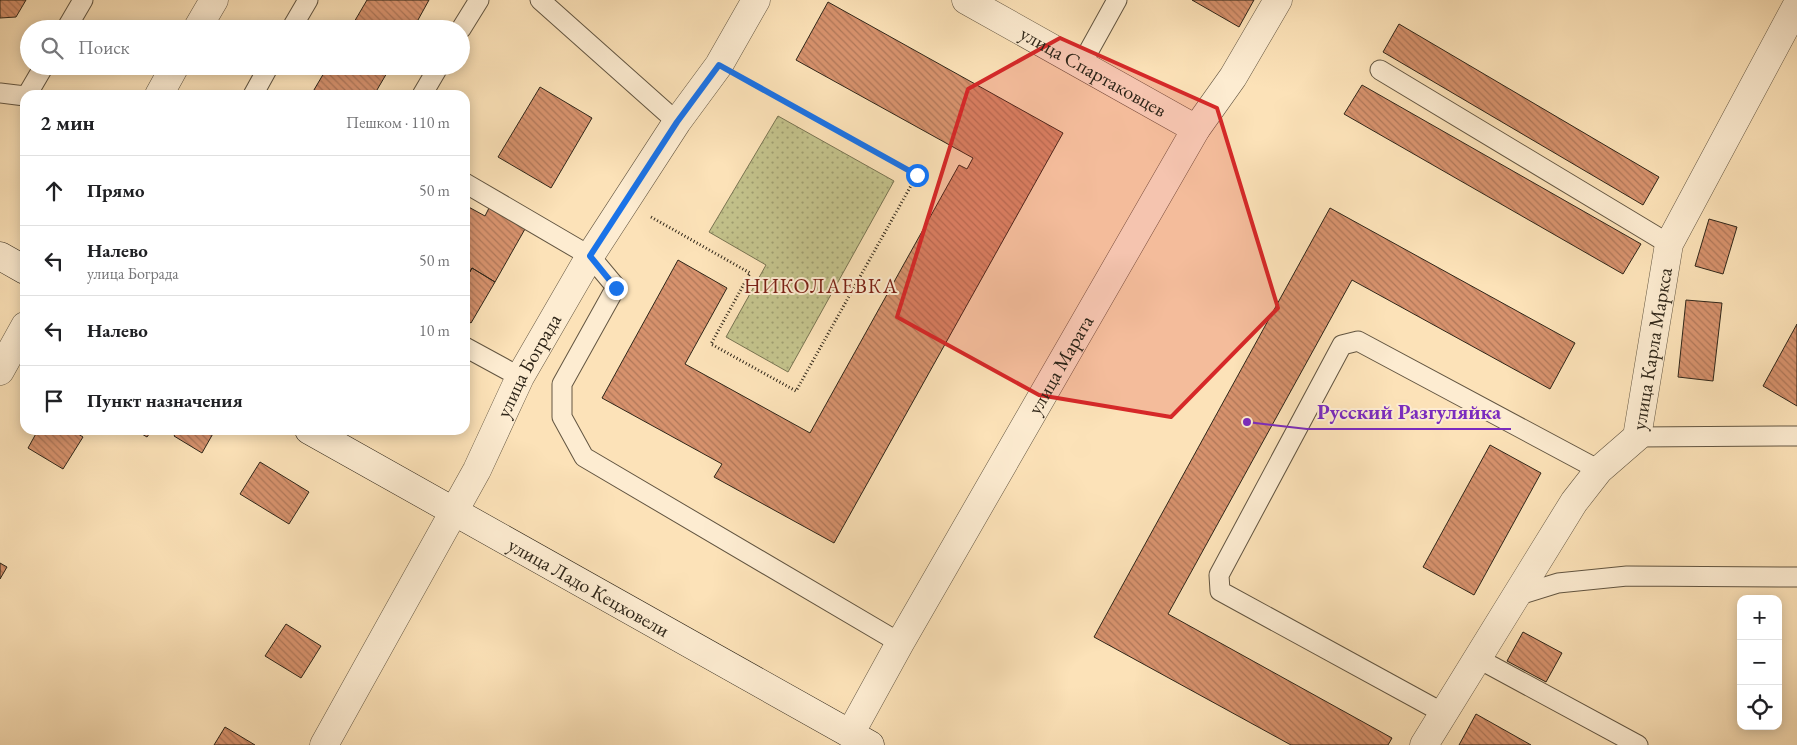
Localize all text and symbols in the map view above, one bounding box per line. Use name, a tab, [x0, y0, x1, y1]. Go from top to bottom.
search box	[20, 20, 470, 75]
street label: улица Спартаковцев	[1016, 20, 1171, 123]
icon: search	[38, 34, 66, 62]
text: Поиск	[78, 35, 130, 60]
text: 2 мин	[40, 109, 95, 136]
text: Пешком · 110 m	[346, 112, 450, 133]
route start	[906, 164, 929, 187]
icon: ahead	[40, 177, 68, 205]
text: Прямо	[87, 178, 145, 203]
text: 50 m	[419, 180, 450, 201]
text: Налево	[87, 238, 148, 263]
icon: left	[40, 247, 68, 275]
text: 50 m	[419, 250, 450, 271]
text: улица Бограда	[87, 263, 179, 284]
street label: улица Карла Маркса	[1625, 265, 1678, 432]
district label: НИКОЛАЕВКА	[744, 272, 898, 299]
route end	[605, 277, 628, 300]
street label: улица Бограда	[490, 309, 567, 422]
street label: улица Марата	[1021, 310, 1099, 419]
icon: left	[40, 317, 68, 345]
text: Налево	[87, 318, 148, 343]
text: 10 m	[419, 320, 450, 341]
icon: arrive	[40, 387, 68, 415]
text: Пункт назначения	[87, 388, 243, 413]
callout: Русский Разгуляйка	[1307, 393, 1511, 429]
text: Русский Разгуляйка	[1317, 398, 1502, 425]
street label: улица Ладо Кецховели	[503, 531, 675, 643]
map controls	[1737, 595, 1782, 730]
button: +	[1737, 595, 1782, 640]
button: −	[1737, 640, 1782, 685]
button: locate	[1737, 685, 1782, 730]

